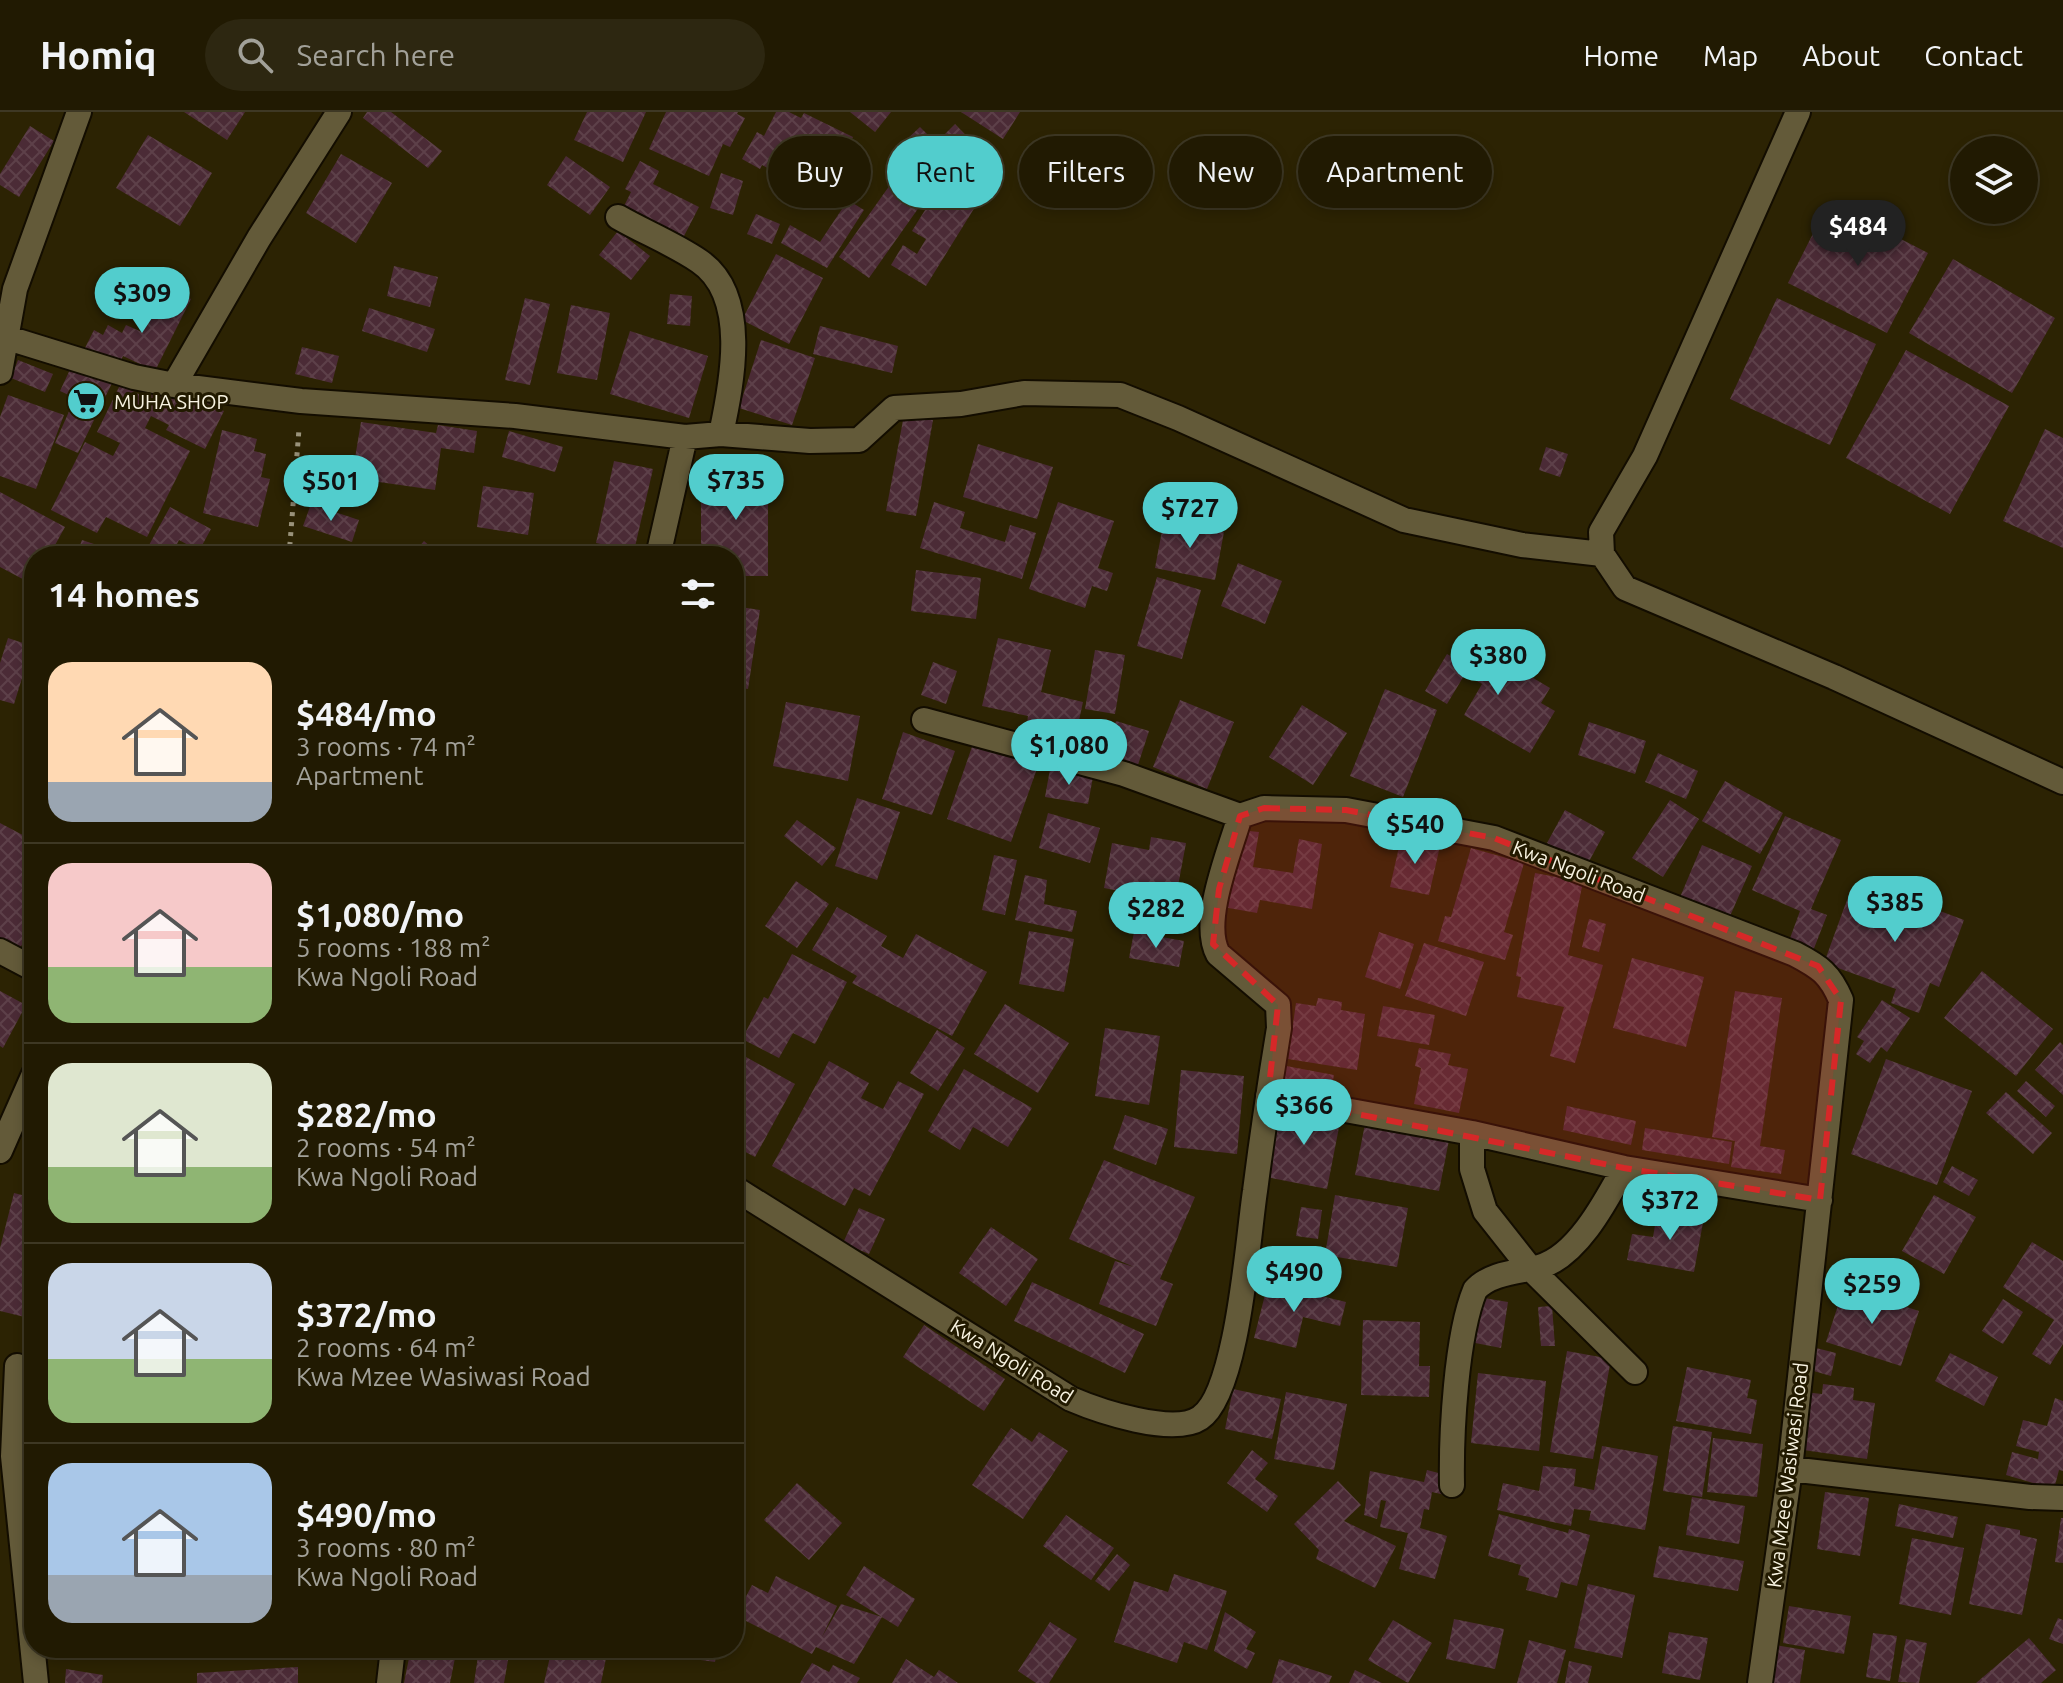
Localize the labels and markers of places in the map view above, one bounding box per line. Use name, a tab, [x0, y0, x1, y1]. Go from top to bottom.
pin: $484	[1811, 200, 1905, 268]
pin: $309	[95, 267, 189, 335]
supermarket icon: MUHA SHOP	[65, 380, 107, 422]
place label: MUHA SHOP	[114, 390, 228, 413]
pin: $735	[689, 454, 783, 522]
pin: $501	[284, 455, 378, 523]
pin: $727	[1143, 482, 1237, 550]
pin: $380	[1451, 629, 1545, 697]
pin: $1,080	[1004, 719, 1134, 787]
pin: $540	[1368, 798, 1462, 866]
pin: $385	[1848, 876, 1942, 944]
pin: $282	[1109, 882, 1203, 950]
pin: $366	[1257, 1079, 1351, 1147]
pin: $372	[1623, 1174, 1717, 1242]
pin: $490	[1247, 1246, 1341, 1314]
pin: $259	[1825, 1258, 1919, 1326]

